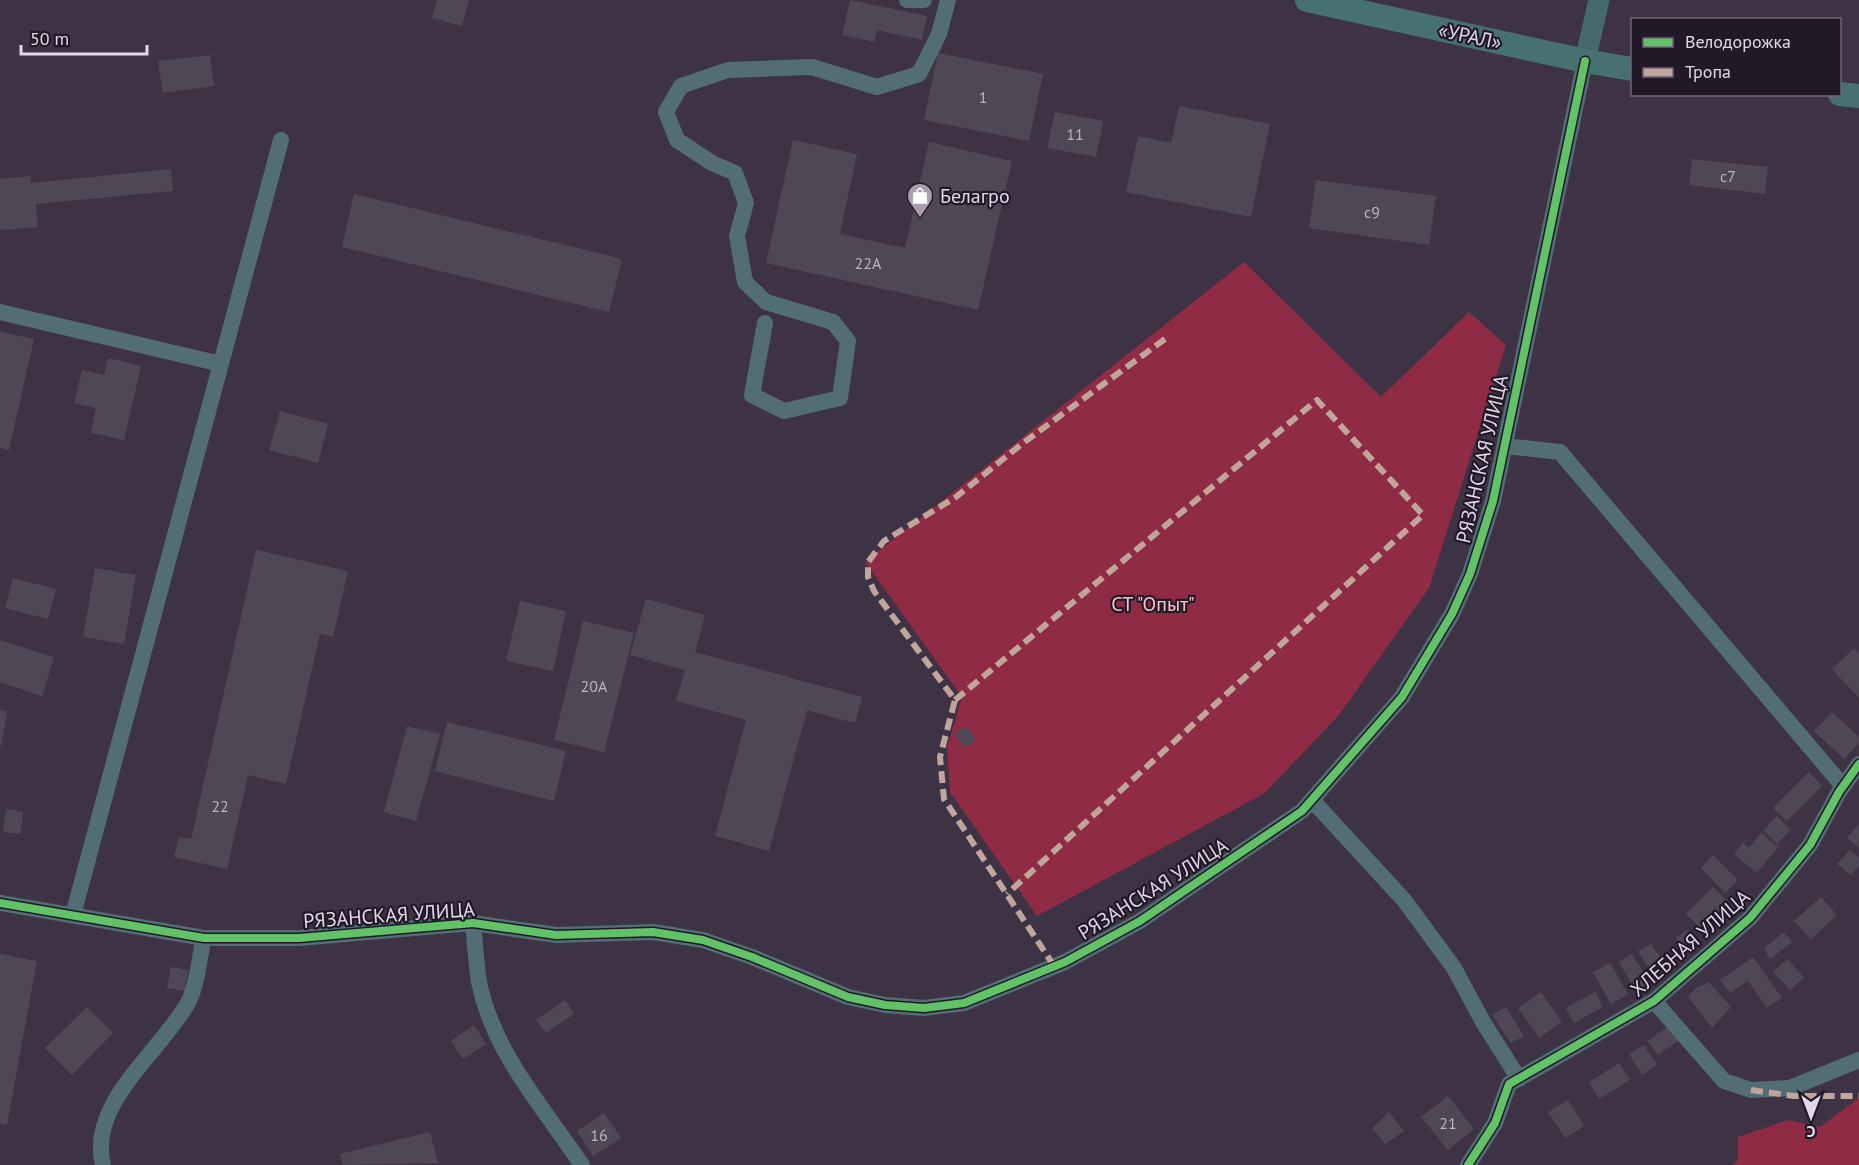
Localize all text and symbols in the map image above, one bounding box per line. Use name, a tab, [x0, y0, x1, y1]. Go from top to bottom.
street label: «УРАЛ»	[1436, 17, 1504, 55]
scale bar	[21, 18, 147, 56]
legend	[1631, 18, 1841, 96]
text: 50 m	[30, 27, 69, 50]
text: Велодорожка	[1685, 30, 1791, 53]
text: Тропа	[1685, 60, 1731, 83]
house number: 1	[979, 87, 987, 107]
house number: 11	[1066, 124, 1084, 144]
house number: с7	[1720, 166, 1736, 186]
shop icon: Белагро	[905, 181, 935, 219]
place label: Белагро	[940, 183, 1010, 209]
house number: с9	[1364, 202, 1380, 222]
house number: 22А	[855, 253, 882, 273]
street label: РЯЗАНСКАЯ УЛИЦА	[1450, 372, 1514, 546]
park label: СТ "Опыт"	[1111, 591, 1195, 617]
house number: 20А	[581, 676, 608, 696]
house number: 22	[211, 796, 229, 816]
street label: РЯЗАНСКАЯ УЛИЦА	[1073, 832, 1233, 946]
street label: ХЛЕБНАЯ УЛИЦА	[1625, 884, 1756, 1002]
street label: РЯЗАНСКАЯ УЛИЦА	[302, 896, 476, 934]
north arrow	[1781, 1087, 1841, 1147]
house number: 21	[1439, 1113, 1457, 1133]
text: С	[1806, 1122, 1815, 1142]
house number: 16	[590, 1125, 608, 1145]

